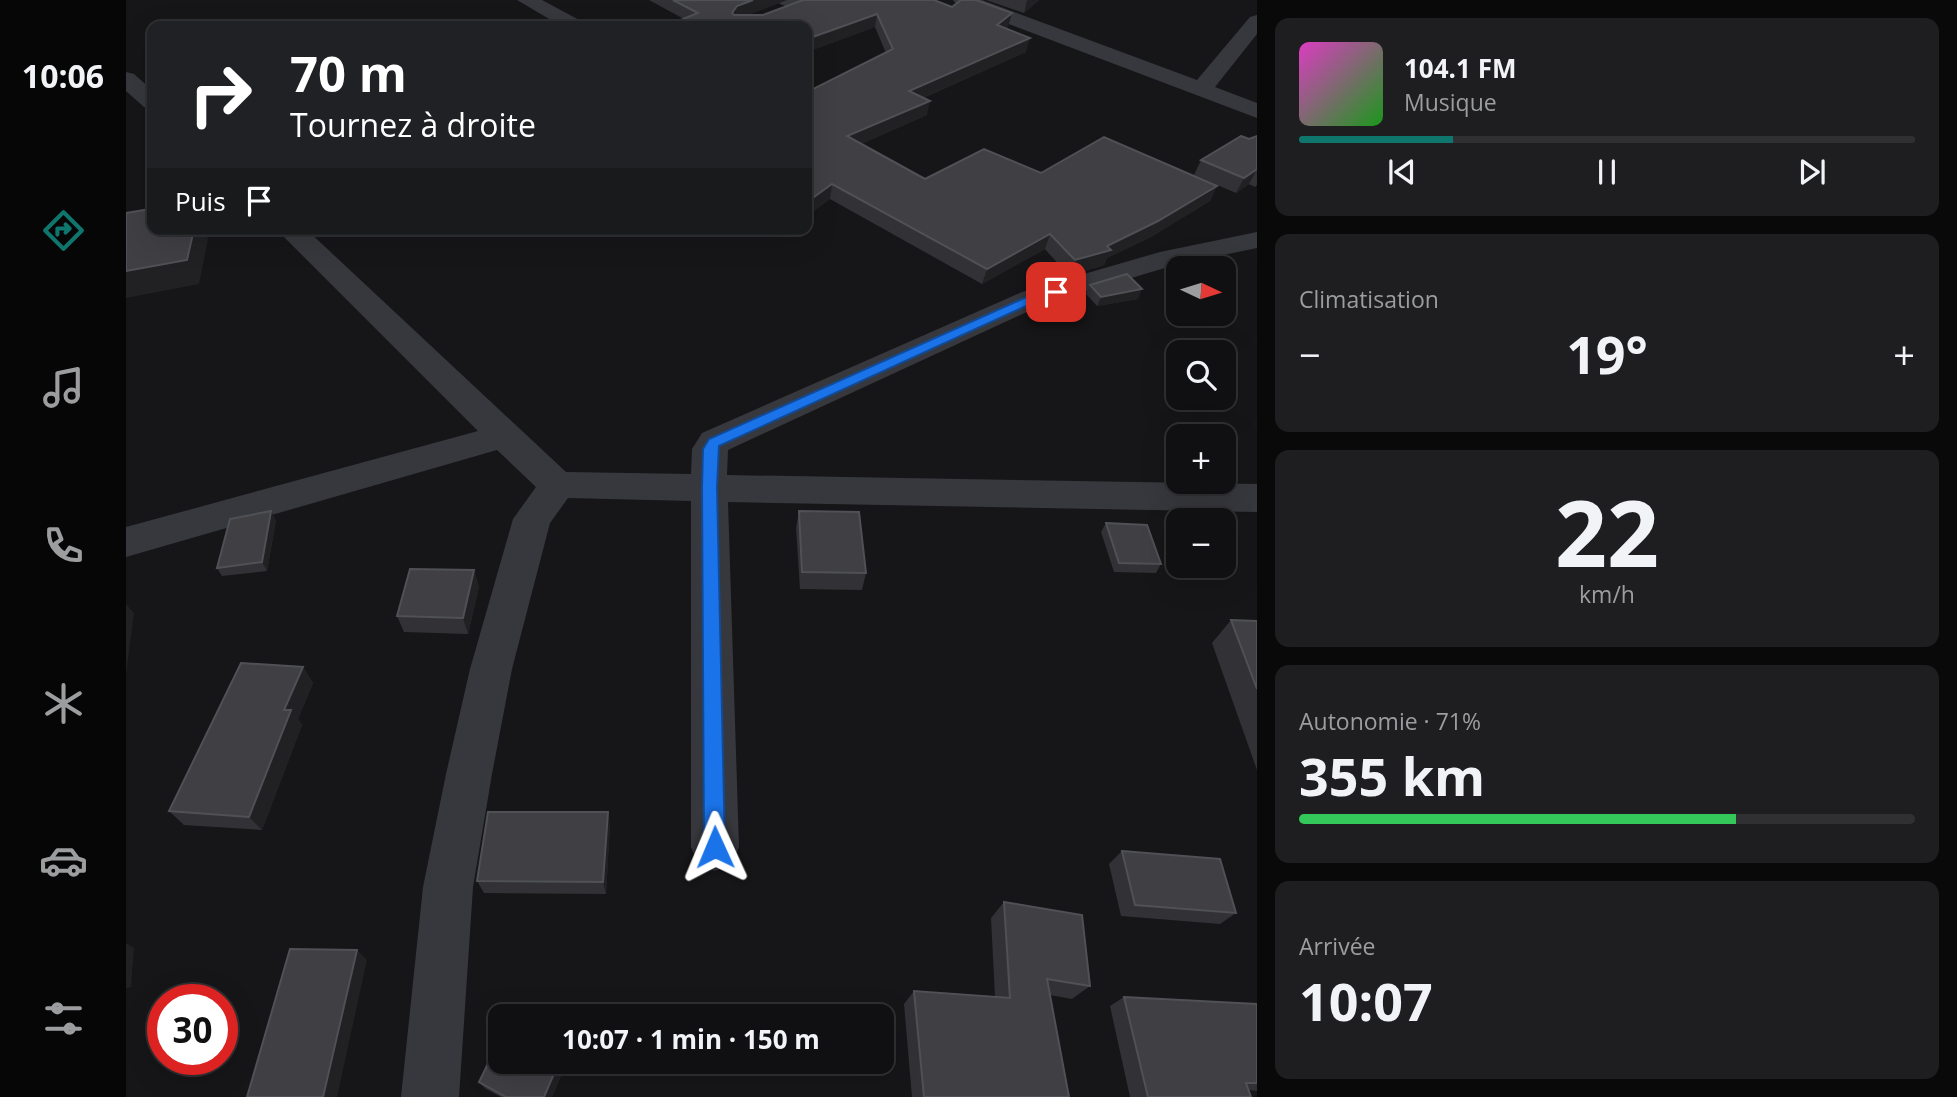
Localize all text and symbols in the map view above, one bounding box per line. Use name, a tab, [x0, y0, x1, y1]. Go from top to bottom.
text: 70 m	[290, 40, 407, 106]
icon: right	[175, 49, 266, 140]
text: 104.1 FM	[1404, 50, 1516, 86]
text: 10:06	[22, 54, 104, 97]
text: Musique	[1404, 86, 1497, 118]
text: Tournez à droite	[290, 103, 536, 146]
icon: previous	[1383, 153, 1421, 191]
icon: pause	[1588, 153, 1626, 191]
icon: next	[1793, 153, 1831, 191]
icon: arrive	[240, 182, 278, 220]
text: Puis	[175, 183, 226, 219]
icon: directions	[39, 206, 88, 255]
north arrow	[1166, 256, 1236, 326]
map controls	[1166, 256, 1236, 578]
pin	[1026, 262, 1086, 322]
icon: arrive	[1037, 273, 1075, 311]
text: Climatisation	[1299, 283, 1439, 315]
text: 19°	[1566, 318, 1648, 389]
text: −	[1299, 328, 1321, 380]
text: +	[1893, 328, 1915, 380]
button: search	[1166, 340, 1236, 410]
icon: music	[39, 363, 88, 412]
button: +	[1166, 424, 1236, 494]
text: 22	[1555, 470, 1659, 594]
button: −	[1166, 508, 1236, 578]
icon: phone	[39, 521, 88, 570]
text: km/h	[1579, 578, 1635, 610]
icon: climate	[39, 679, 88, 728]
text: Autonomie · 71%	[1299, 705, 1481, 737]
text: 355 km	[1299, 740, 1485, 811]
position arrow	[678, 810, 752, 884]
icon: car	[39, 836, 88, 885]
text: Arrivée	[1299, 930, 1375, 962]
text: 10:07	[1299, 965, 1433, 1036]
speed limit sign: 30	[147, 984, 238, 1075]
icon: filters	[39, 994, 88, 1043]
text: 10:07 · 1 min · 150 m	[562, 1021, 820, 1057]

